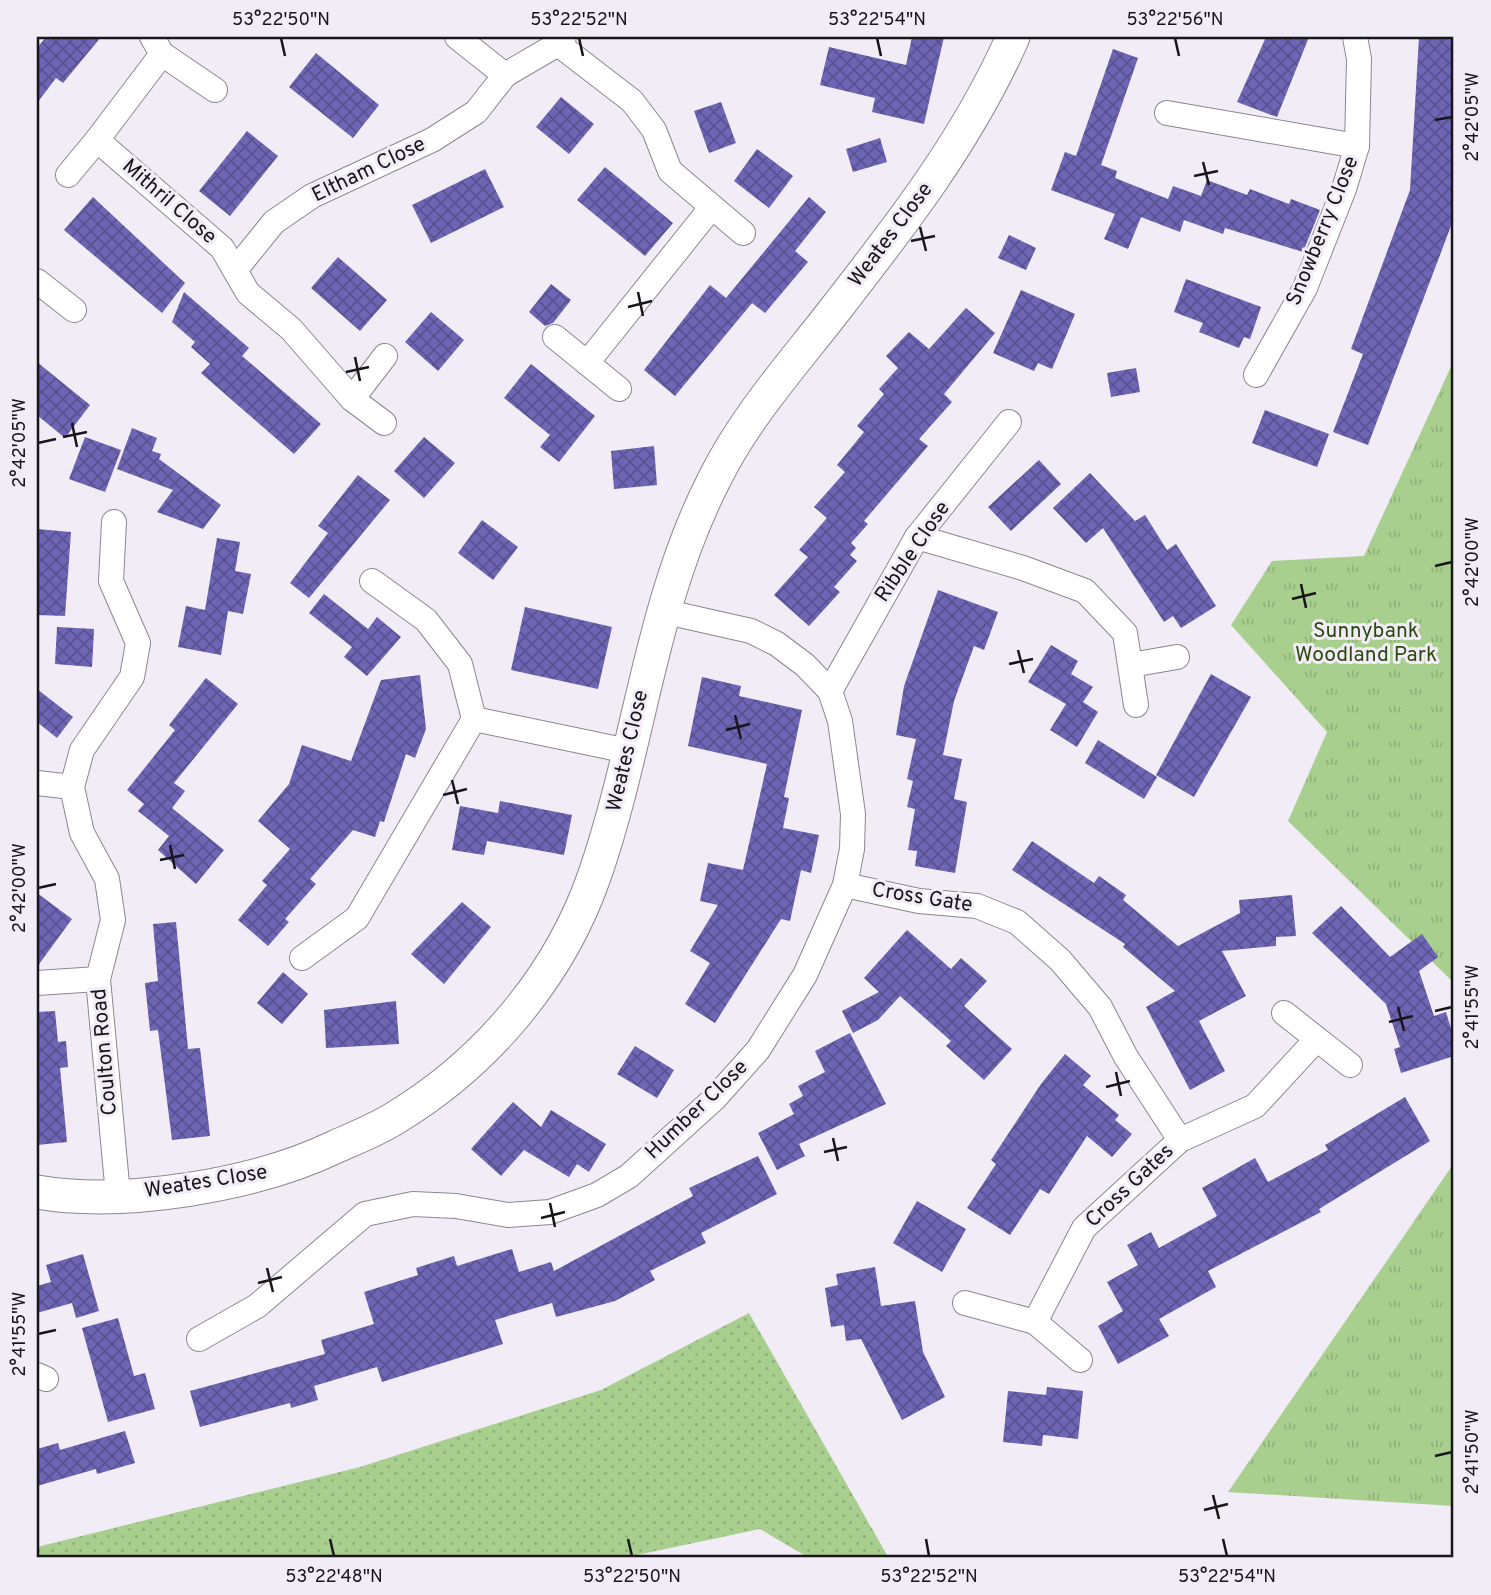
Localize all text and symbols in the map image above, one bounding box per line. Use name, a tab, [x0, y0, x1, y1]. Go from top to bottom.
text: 53°22'50"N	[232, 9, 330, 32]
text: 53°22'52"N	[530, 9, 628, 32]
text: 53°22'54"N	[828, 9, 926, 32]
text: 53°22'56"N	[1126, 9, 1224, 32]
text: 2°42'05"W	[1462, 72, 1485, 162]
street label: Eltham Close	[308, 131, 430, 209]
street label: Snowberry Close	[1281, 152, 1365, 310]
street label: Mithril Close	[116, 153, 222, 251]
street label: Weates Close	[843, 177, 939, 293]
text: 2°42'05"W	[9, 398, 32, 488]
street label: Ribble Close	[869, 496, 957, 608]
text: 2°42'00"W	[1462, 517, 1485, 607]
park label: Sunnybank Woodland Park	[1295, 618, 1437, 669]
street label: Weates Close	[601, 687, 655, 815]
text: 2°42'00"W	[9, 843, 32, 933]
street label: Cross Gate	[870, 877, 974, 919]
text: 2°41'55"W	[1462, 965, 1485, 1049]
street label: Coulton Road	[86, 987, 124, 1117]
street label: Humber Close	[640, 1054, 754, 1166]
street label: Cross Gates	[1080, 1138, 1180, 1234]
street label: Weates Close	[143, 1159, 269, 1205]
text: 2°41'55"W	[9, 1292, 32, 1376]
text: 2°41'50"W	[1462, 1409, 1485, 1495]
text: 53°22'48"N	[285, 1566, 383, 1589]
text: 53°22'50"N	[583, 1566, 681, 1589]
text: 53°22'52"N	[880, 1566, 978, 1589]
text: 53°22'54"N	[1178, 1566, 1276, 1589]

